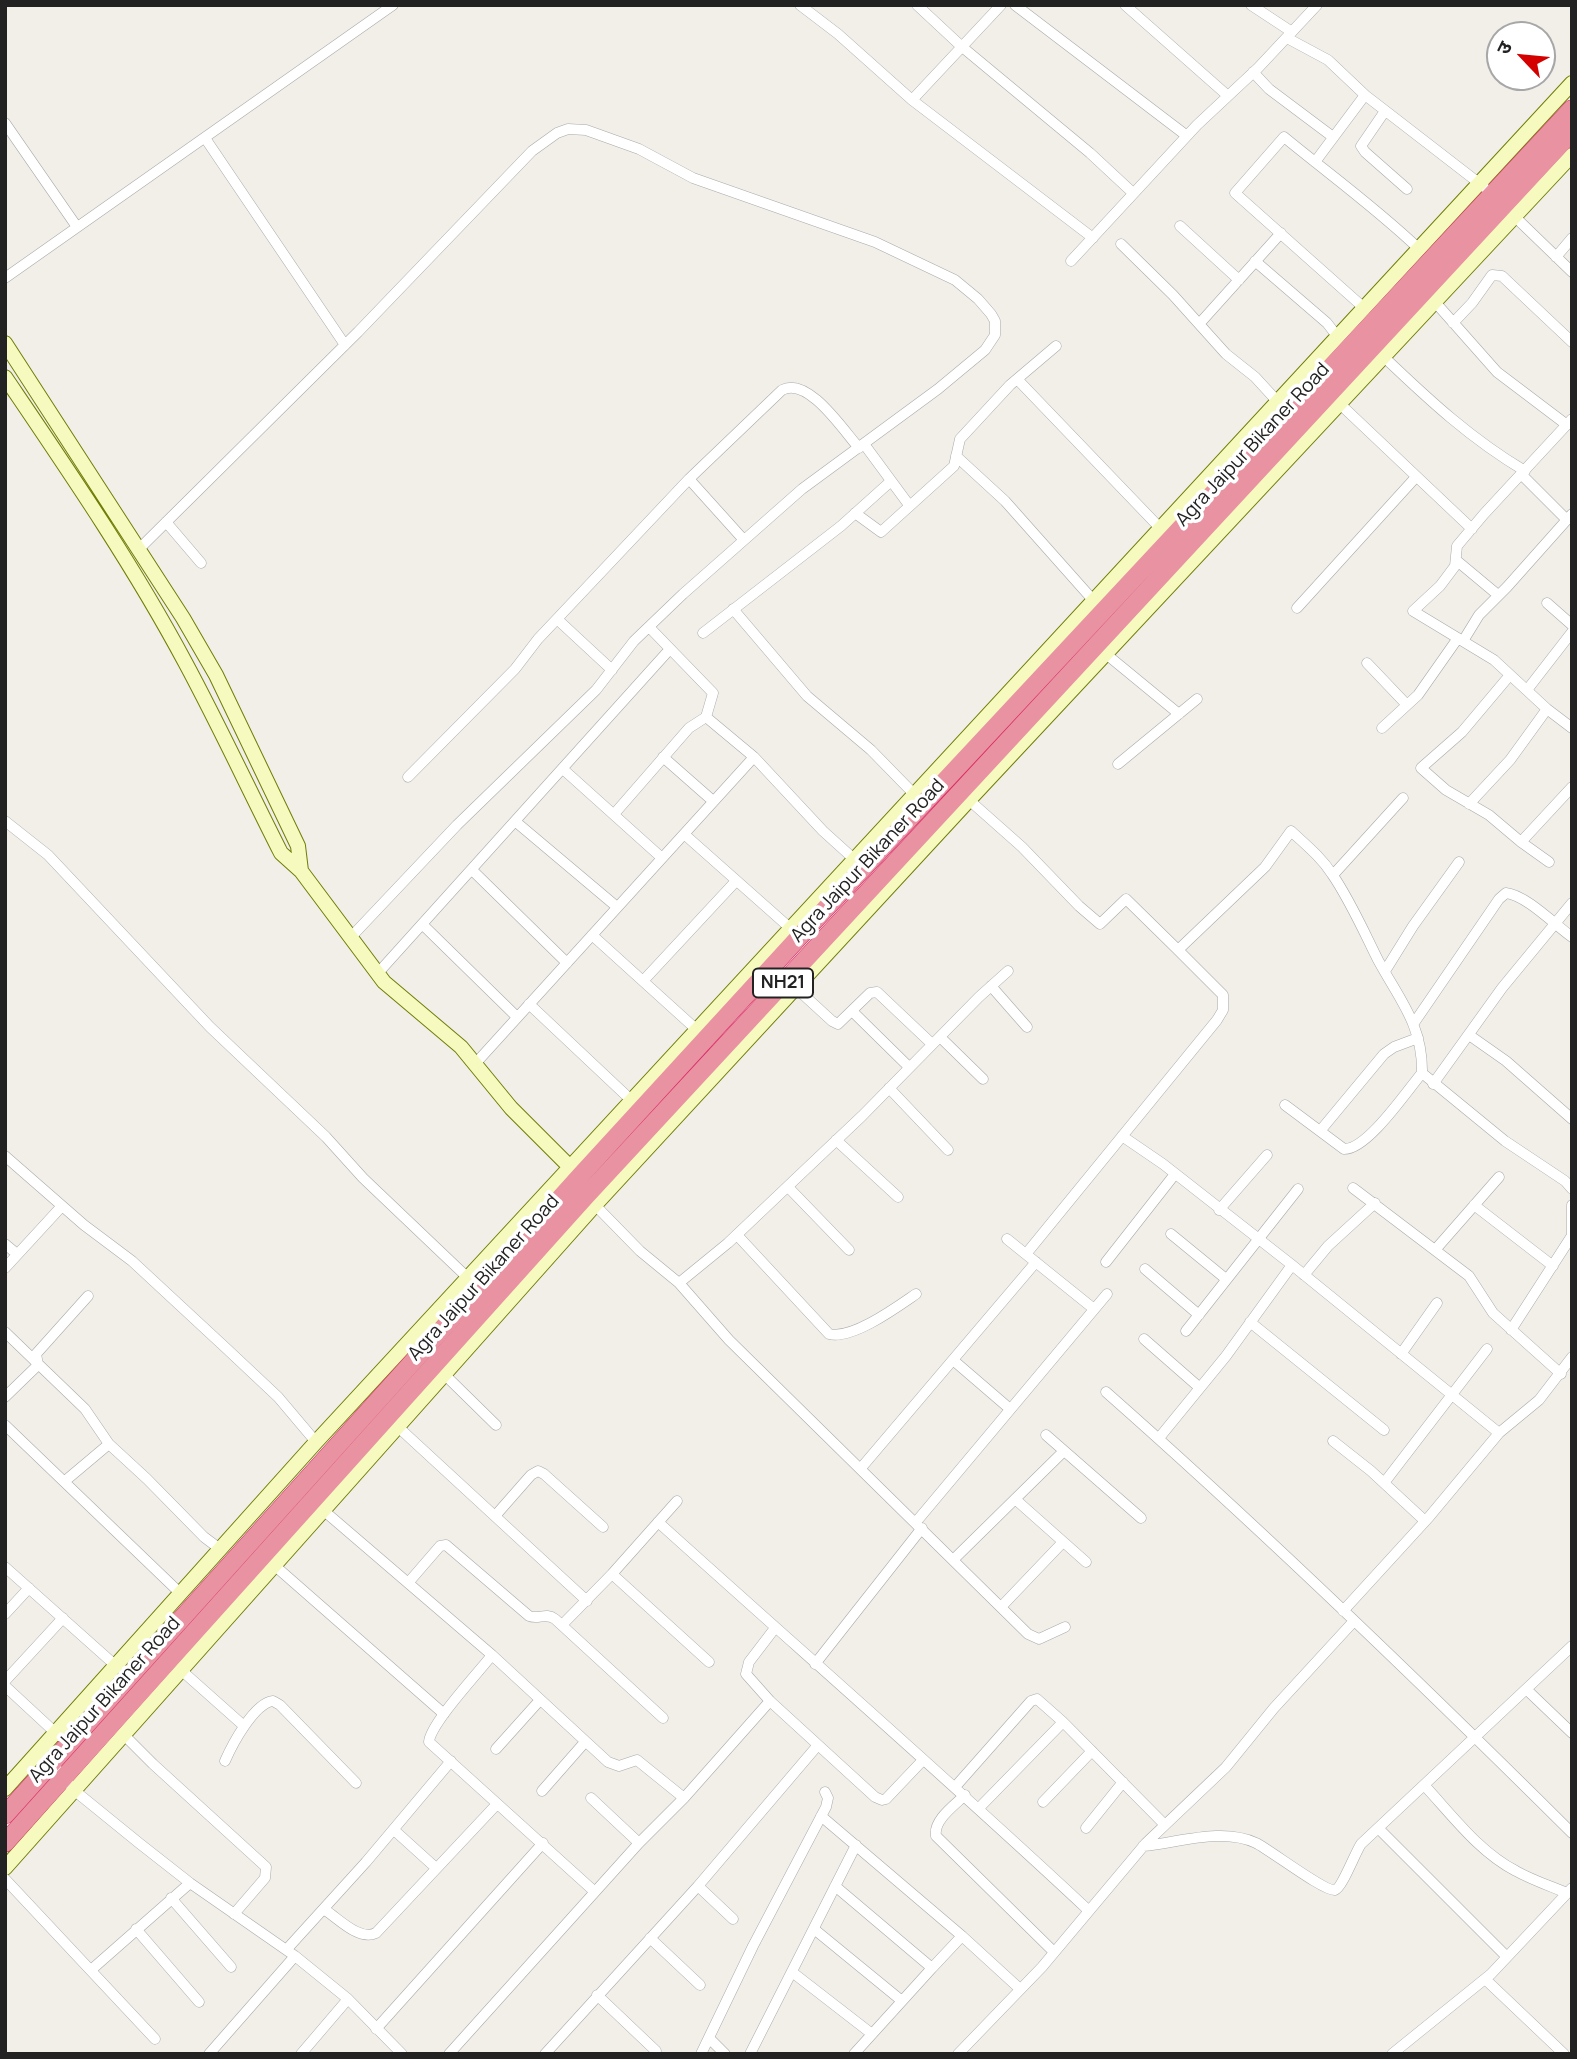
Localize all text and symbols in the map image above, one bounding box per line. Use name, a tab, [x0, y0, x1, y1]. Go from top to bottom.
north arrow	[1486, 21, 1556, 91]
text: उ	[1490, 37, 1518, 58]
street label: Agra Jaipur Bikaner Road	[1171, 359, 1335, 531]
street label: Agra Jaipur Bikaner Road	[786, 775, 950, 947]
road number: NH21	[753, 968, 813, 998]
street label: Agra Jaipur Bikaner Road	[404, 1190, 564, 1366]
street label: Agra Jaipur Bikaner Road	[25, 1612, 185, 1788]

